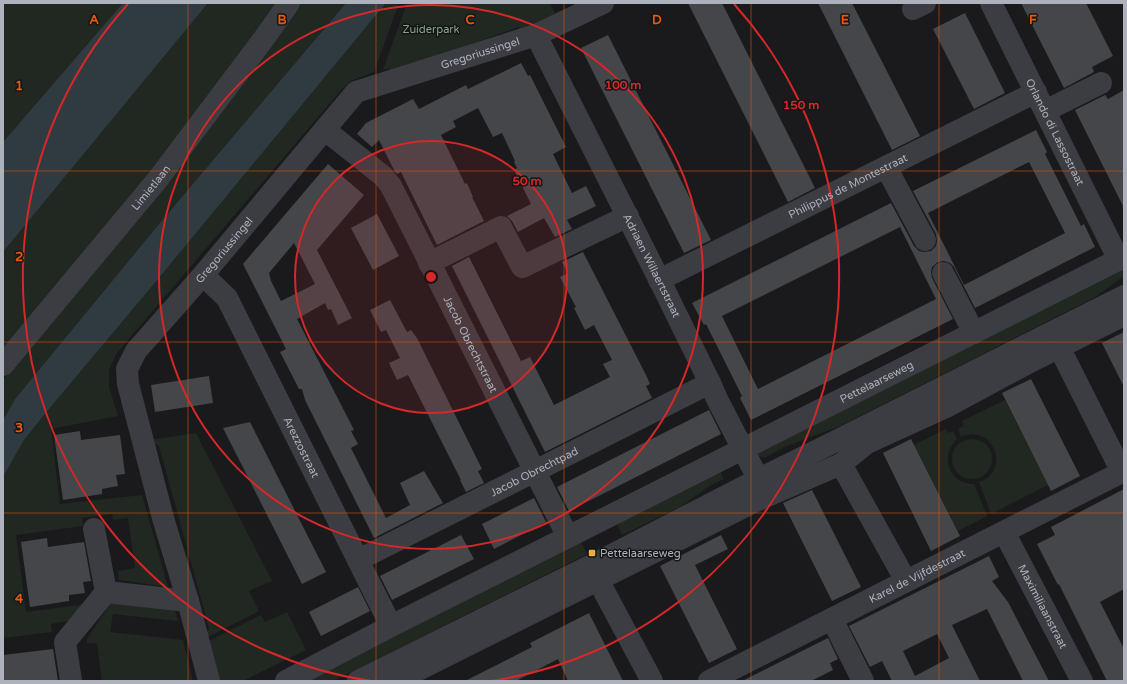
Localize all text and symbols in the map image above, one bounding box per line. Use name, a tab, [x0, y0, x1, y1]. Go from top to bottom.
text: A	[89, 12, 99, 28]
text: B	[277, 12, 287, 28]
text: C	[465, 12, 475, 28]
text: D	[652, 12, 662, 28]
text: E	[841, 12, 849, 28]
text: F	[1029, 12, 1037, 28]
park label: Zuiderpark	[402, 23, 460, 36]
street label: Gregoriussingel	[439, 34, 521, 71]
street label: Orlando di Lassostraat	[1023, 76, 1087, 187]
text: 1	[15, 78, 23, 94]
text: 100 m	[605, 78, 641, 92]
text: 150 m	[783, 98, 819, 112]
street label: Philippus de Montestraat	[786, 151, 910, 221]
street label: Limietlaan	[129, 162, 173, 213]
text: 50 m	[512, 174, 542, 188]
street label: Adriaen Willaertstraat	[621, 211, 683, 319]
street label: Gregoriussingel	[193, 214, 255, 286]
text: 2	[15, 249, 23, 265]
centre of rings	[424, 270, 438, 284]
street label: Jacob Obrechtstraat	[441, 294, 501, 395]
street label: Pettelaarseweg	[837, 358, 915, 406]
street label: Arezzostraat	[281, 415, 322, 480]
text: 3	[15, 420, 23, 436]
street label: Jacob Obrechtpad	[488, 444, 580, 499]
street label: Karel de Vijfdestraat	[867, 546, 967, 605]
place label: Pettelaarseweg	[600, 547, 681, 560]
marker: Pettelaarseweg	[587, 548, 597, 558]
street label: Maximiliaanstraat	[1016, 562, 1070, 651]
text: 4	[15, 591, 24, 607]

